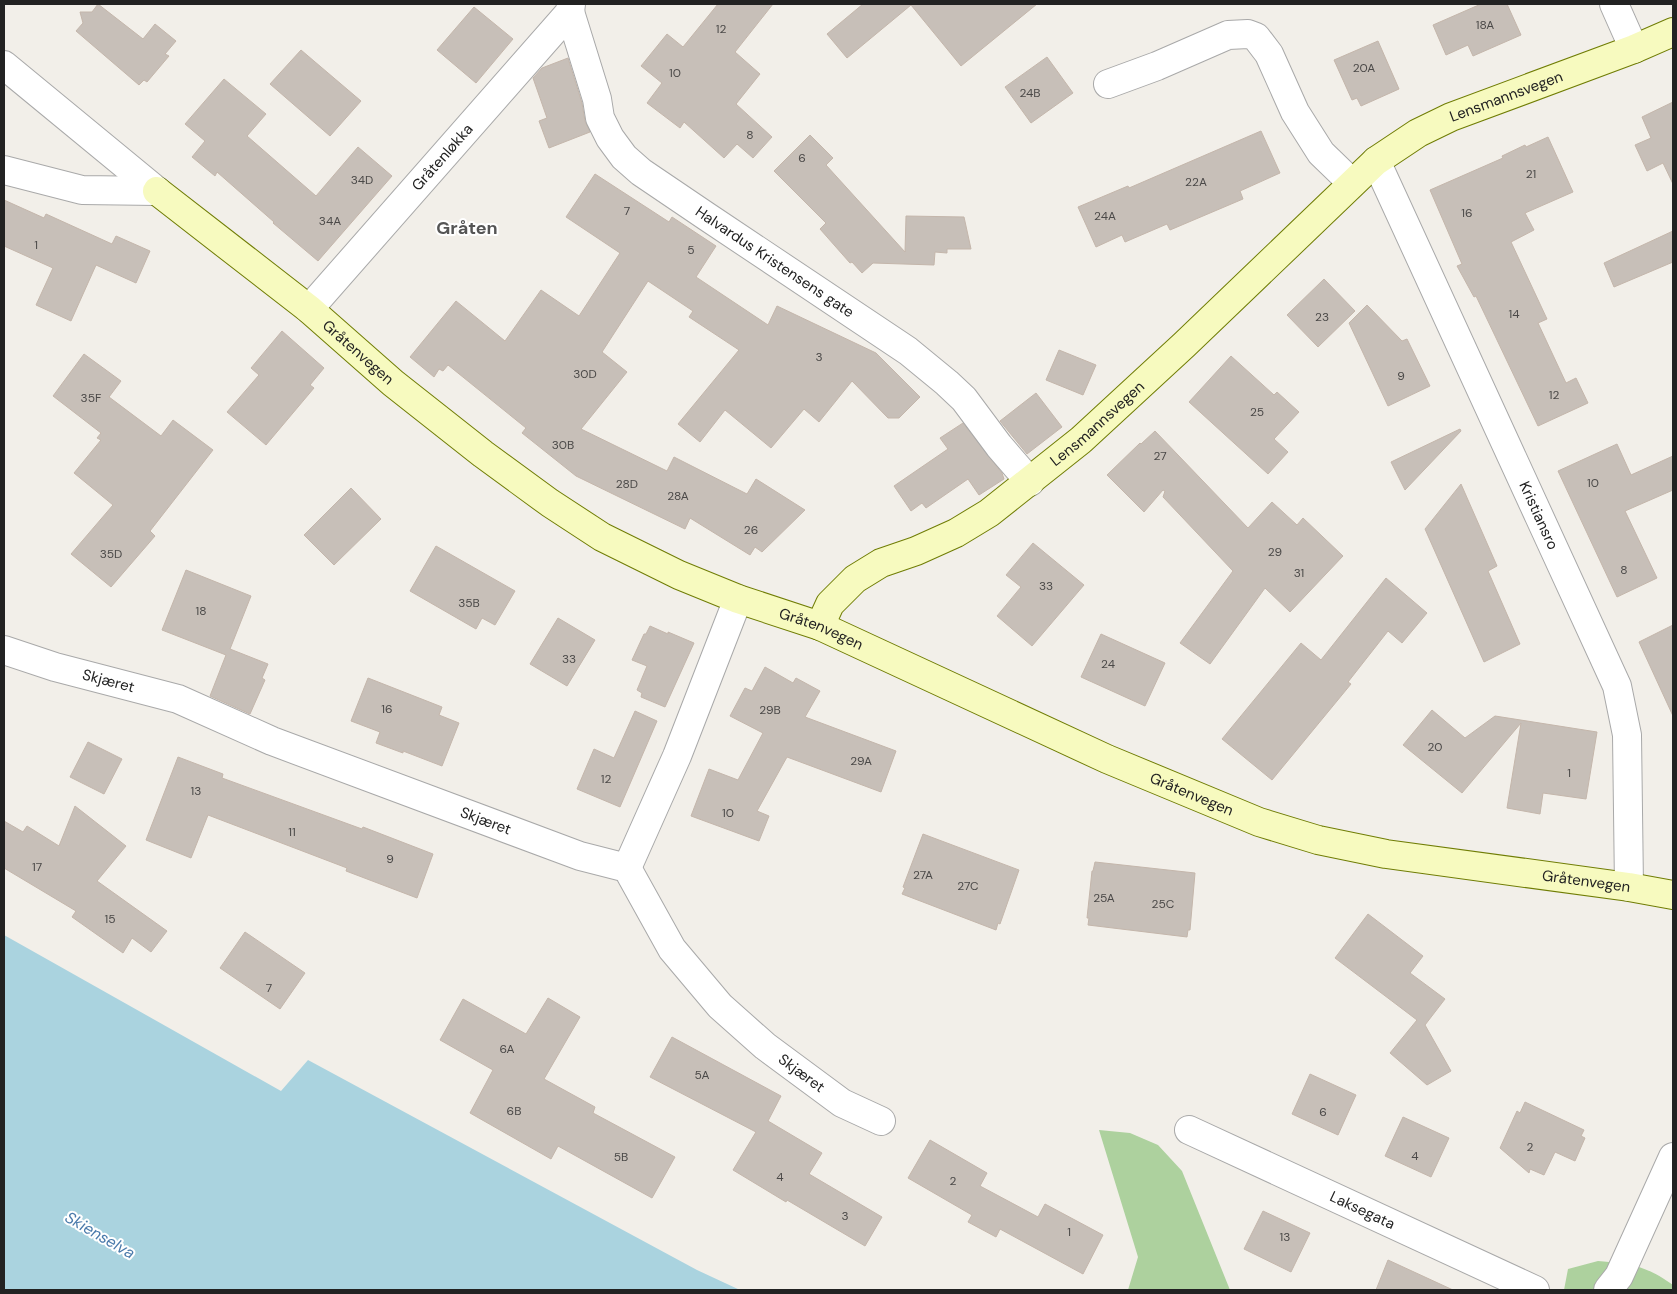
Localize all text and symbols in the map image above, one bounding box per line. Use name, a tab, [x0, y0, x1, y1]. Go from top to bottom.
house number: 18A	[1476, 17, 1494, 33]
house number: 12	[716, 21, 726, 37]
house number: 20A	[1353, 60, 1375, 76]
house number: 10	[669, 65, 681, 81]
street label: Lensmannsvegen	[1447, 66, 1566, 127]
house number: 24B	[1019, 85, 1041, 101]
street label: Gråtenløkka	[407, 119, 477, 195]
house number: 8	[746, 127, 754, 143]
house number: 6	[798, 150, 806, 166]
house number: 21	[1526, 166, 1536, 182]
house number: 34D	[351, 172, 373, 188]
house number: 22A	[1185, 174, 1207, 190]
street label: Halvardus Kristensens gate	[691, 202, 858, 322]
house number: 7	[624, 203, 630, 219]
house number: 16	[1461, 205, 1473, 221]
house number: 24A	[1094, 208, 1116, 224]
house number: 34A	[319, 213, 341, 229]
district label: Gråten	[436, 216, 498, 240]
house number: 1	[34, 237, 38, 253]
house number: 5	[687, 242, 695, 258]
house number: 14	[1508, 306, 1520, 322]
house number: 23	[1315, 309, 1329, 325]
street label: Gråtenvegen	[318, 315, 398, 389]
house number: 3	[815, 349, 823, 365]
house number: 30D	[573, 366, 597, 382]
house number: 9	[1397, 368, 1405, 384]
street label: Lensmannsvegen	[1046, 377, 1149, 471]
house number: 12	[1549, 387, 1559, 403]
house number: 35F	[81, 390, 102, 406]
house number: 25	[1250, 404, 1264, 420]
house number: 30B	[552, 437, 574, 453]
house number: 27	[1153, 448, 1167, 464]
house number: 10	[1587, 475, 1599, 491]
house number: 28D	[616, 476, 638, 492]
street label: Kristiansro	[1514, 478, 1563, 553]
house number: 28A	[667, 488, 689, 504]
house number: 26	[744, 522, 758, 538]
house number: 29	[1268, 544, 1282, 560]
house number: 35D	[100, 546, 122, 562]
house number: 8	[1620, 562, 1628, 578]
house number: 31	[1294, 565, 1304, 581]
house number: 33	[1039, 578, 1053, 594]
house number: 35B	[458, 595, 480, 611]
house number: 18	[195, 603, 207, 619]
street label: Gråtenvegen	[777, 603, 866, 655]
house number: 33	[562, 651, 576, 667]
house number: 24	[1101, 656, 1115, 672]
street label: Skjæret	[80, 665, 137, 697]
house number: 16	[381, 701, 393, 717]
house number: 29B	[759, 702, 781, 718]
house number: 20	[1427, 739, 1443, 755]
house number: 29A	[850, 753, 872, 769]
house number: 1	[1567, 765, 1571, 781]
street label: Gråtenvegen	[1147, 768, 1237, 820]
house number: 12	[601, 771, 611, 787]
house number: 13	[191, 783, 201, 799]
street label: Skjæret	[457, 802, 514, 840]
house number: 10	[722, 805, 734, 821]
house number: 11	[288, 824, 296, 840]
house number: 9	[386, 851, 394, 867]
house number: 17	[32, 859, 42, 875]
street label: Gråtenvegen	[1541, 865, 1632, 897]
house number: 27A	[913, 867, 933, 883]
house number: 27C	[957, 878, 979, 894]
house number: 25A	[1093, 890, 1115, 906]
house number: 25C	[1152, 896, 1175, 912]
house number: 15	[104, 911, 116, 927]
house number: 7	[266, 980, 272, 996]
house number: 6A	[499, 1041, 515, 1057]
street label: Skjæret	[774, 1049, 829, 1097]
house number: 5A	[695, 1067, 709, 1083]
house number: 6B	[507, 1103, 521, 1119]
house number: 6	[1319, 1104, 1327, 1120]
house number: 2	[1527, 1139, 1534, 1155]
house number: 4	[1411, 1148, 1419, 1164]
house number: 5B	[614, 1149, 628, 1165]
house number: 4	[776, 1169, 784, 1185]
house number: 2	[950, 1173, 957, 1189]
street label: Laksegata	[1327, 1186, 1398, 1234]
water label: Skienselva	[61, 1207, 139, 1264]
house number: 3	[841, 1208, 849, 1224]
house number: 1	[1067, 1224, 1071, 1240]
house number: 13	[1280, 1229, 1290, 1245]

